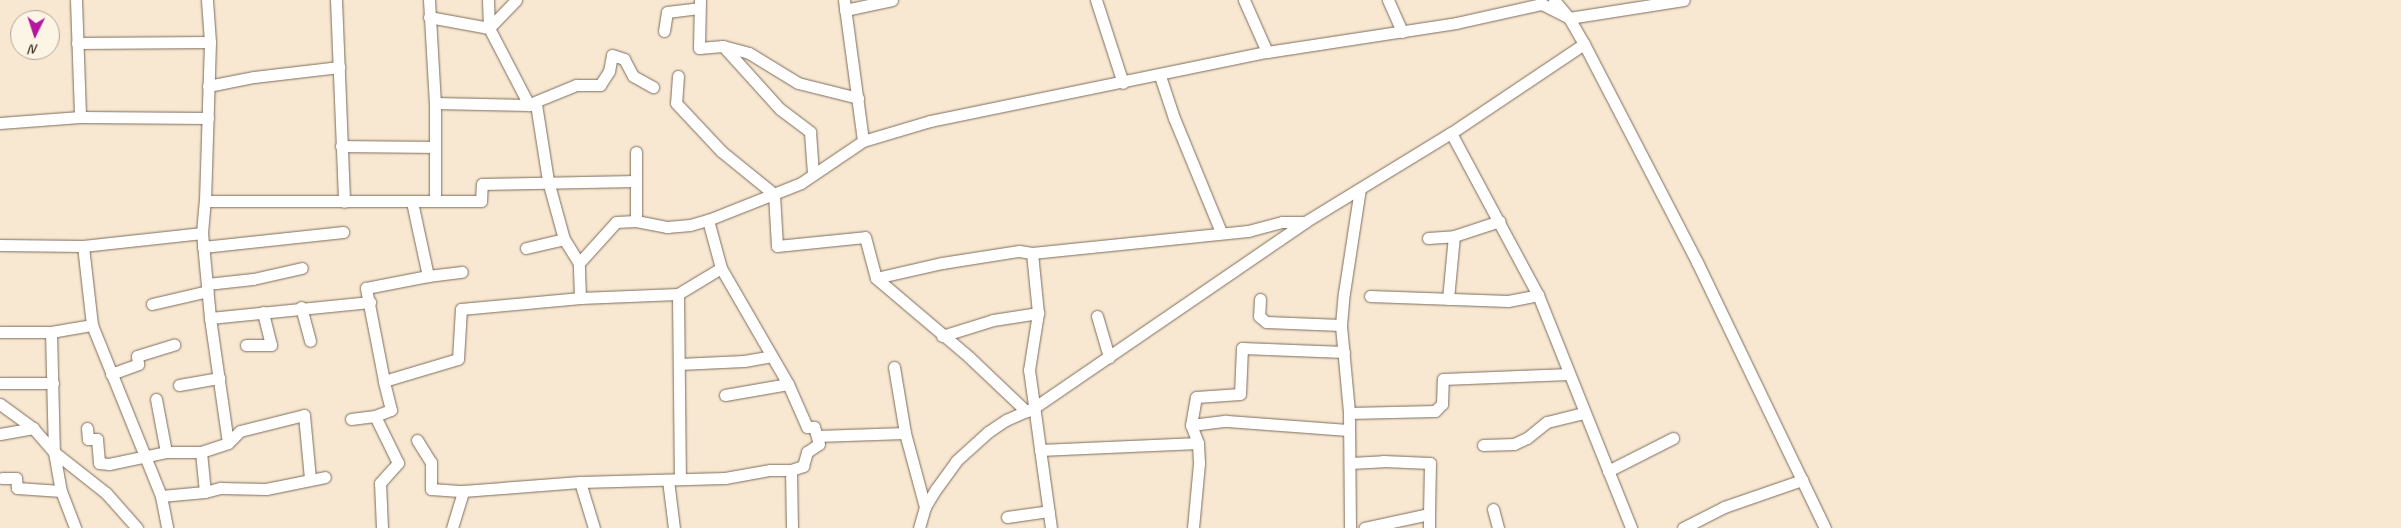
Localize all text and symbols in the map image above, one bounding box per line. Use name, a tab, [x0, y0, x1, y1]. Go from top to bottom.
north arrow	[10, 10, 60, 60]
text: N	[29, 41, 39, 58]

